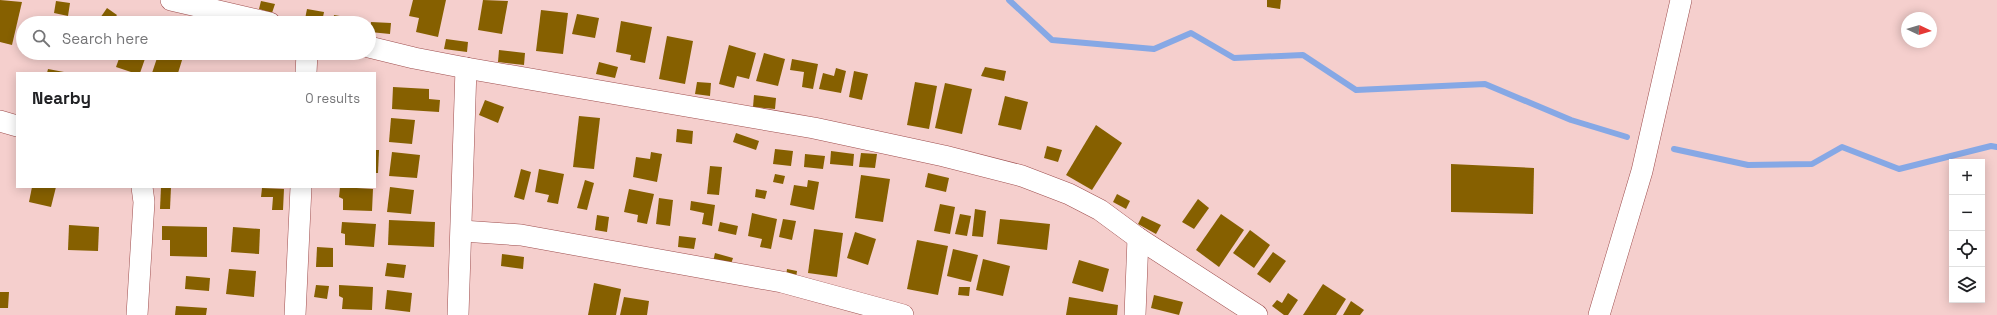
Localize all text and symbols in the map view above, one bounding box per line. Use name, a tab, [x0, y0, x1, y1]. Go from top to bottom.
north arrow	[1901, 12, 1937, 48]
search box	[16, 16, 376, 60]
icon: search	[30, 27, 52, 49]
text: Search here	[62, 29, 148, 48]
text: Nearby	[32, 87, 91, 109]
text: 0 results	[305, 90, 360, 107]
map controls	[1949, 159, 1985, 303]
button: +	[1949, 159, 1985, 195]
button: −	[1949, 195, 1985, 231]
button: locate	[1949, 231, 1985, 267]
button: layers	[1949, 267, 1985, 303]

